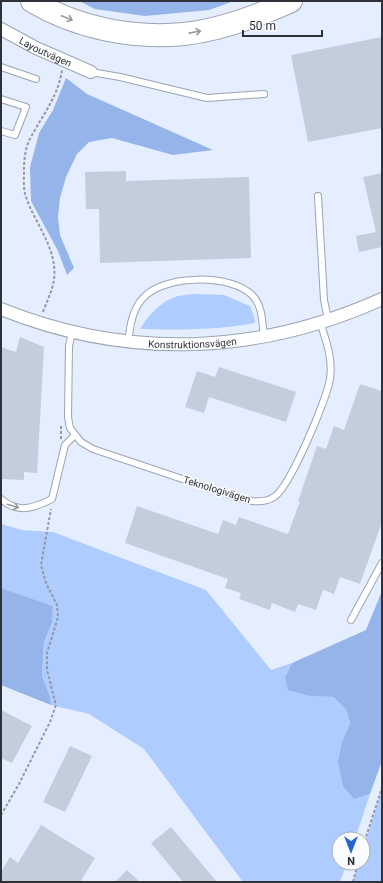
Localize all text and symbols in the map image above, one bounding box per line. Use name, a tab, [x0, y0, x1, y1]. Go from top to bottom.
scale bar	[243, 12, 322, 38]
one-way arrow	[61, 14, 73, 22]
text: 50 m	[249, 19, 276, 33]
one-way arrow	[188, 28, 201, 36]
street label: Layoutvägen	[17, 35, 73, 69]
street label: Konstruktionsvägen	[148, 336, 237, 350]
street label: Teknologivägen	[182, 474, 252, 505]
one-way arrow	[7, 503, 20, 510]
north arrow	[331, 831, 371, 871]
text: N	[347, 854, 355, 867]

